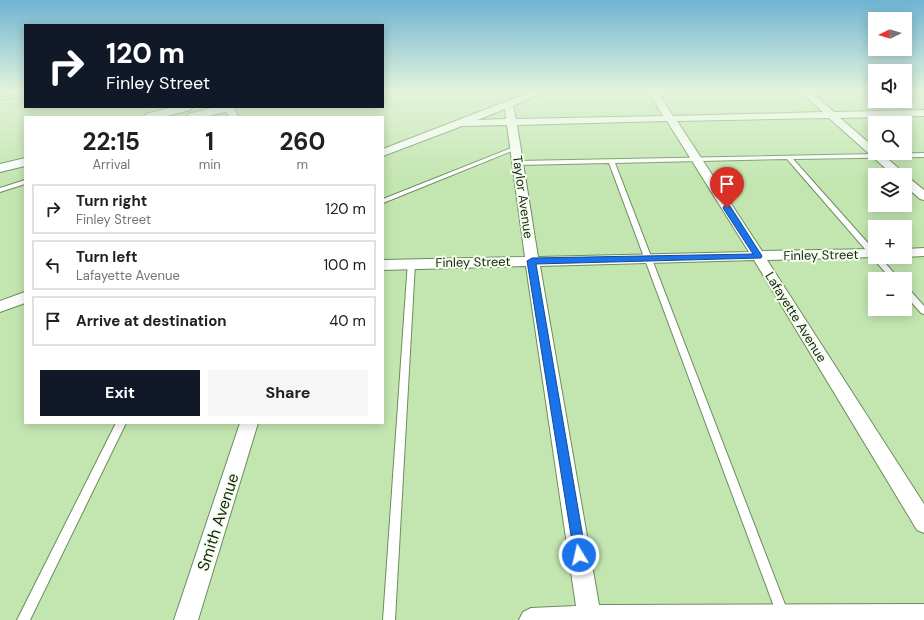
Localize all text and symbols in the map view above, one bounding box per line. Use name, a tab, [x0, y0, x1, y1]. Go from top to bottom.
north arrow	[868, 12, 912, 56]
map controls	[868, 12, 912, 316]
text: 120 m	[106, 35, 185, 72]
icon: right	[40, 40, 92, 92]
button: sound	[868, 64, 912, 108]
text: Finley Street	[106, 71, 210, 95]
button: search	[868, 116, 912, 160]
text: 22:15	[83, 126, 140, 157]
text: 1	[205, 126, 214, 157]
text: 260	[279, 126, 325, 157]
street label: Taylor Avenue	[509, 154, 537, 240]
text: Arrival	[92, 156, 130, 173]
text: min	[199, 156, 221, 173]
text: m	[297, 156, 308, 173]
pin	[710, 167, 744, 208]
button: layers	[868, 168, 912, 212]
icon: arrive	[716, 173, 738, 195]
text: Turn right	[76, 191, 147, 211]
icon: right	[42, 198, 64, 220]
text: 120 m	[325, 199, 366, 219]
text: Finley Street	[76, 211, 151, 228]
button: +	[868, 220, 912, 264]
street label: Finley Street	[783, 246, 859, 264]
text: Turn left	[76, 247, 137, 267]
street label: Finley Street	[435, 253, 511, 271]
icon: left	[42, 254, 64, 276]
text: 100 m	[323, 255, 366, 275]
text: Lafayette Avenue	[76, 267, 180, 284]
street label: Lafayette Avenue	[761, 268, 831, 366]
button: −	[868, 272, 912, 316]
icon: arrive	[42, 310, 64, 332]
text: Arrive at destination	[76, 311, 227, 331]
text: 40 m	[329, 311, 366, 331]
button: Exit	[40, 370, 200, 416]
button: Share	[208, 370, 368, 416]
street label: Smith Avenue	[192, 470, 244, 574]
position arrow	[558, 534, 600, 576]

